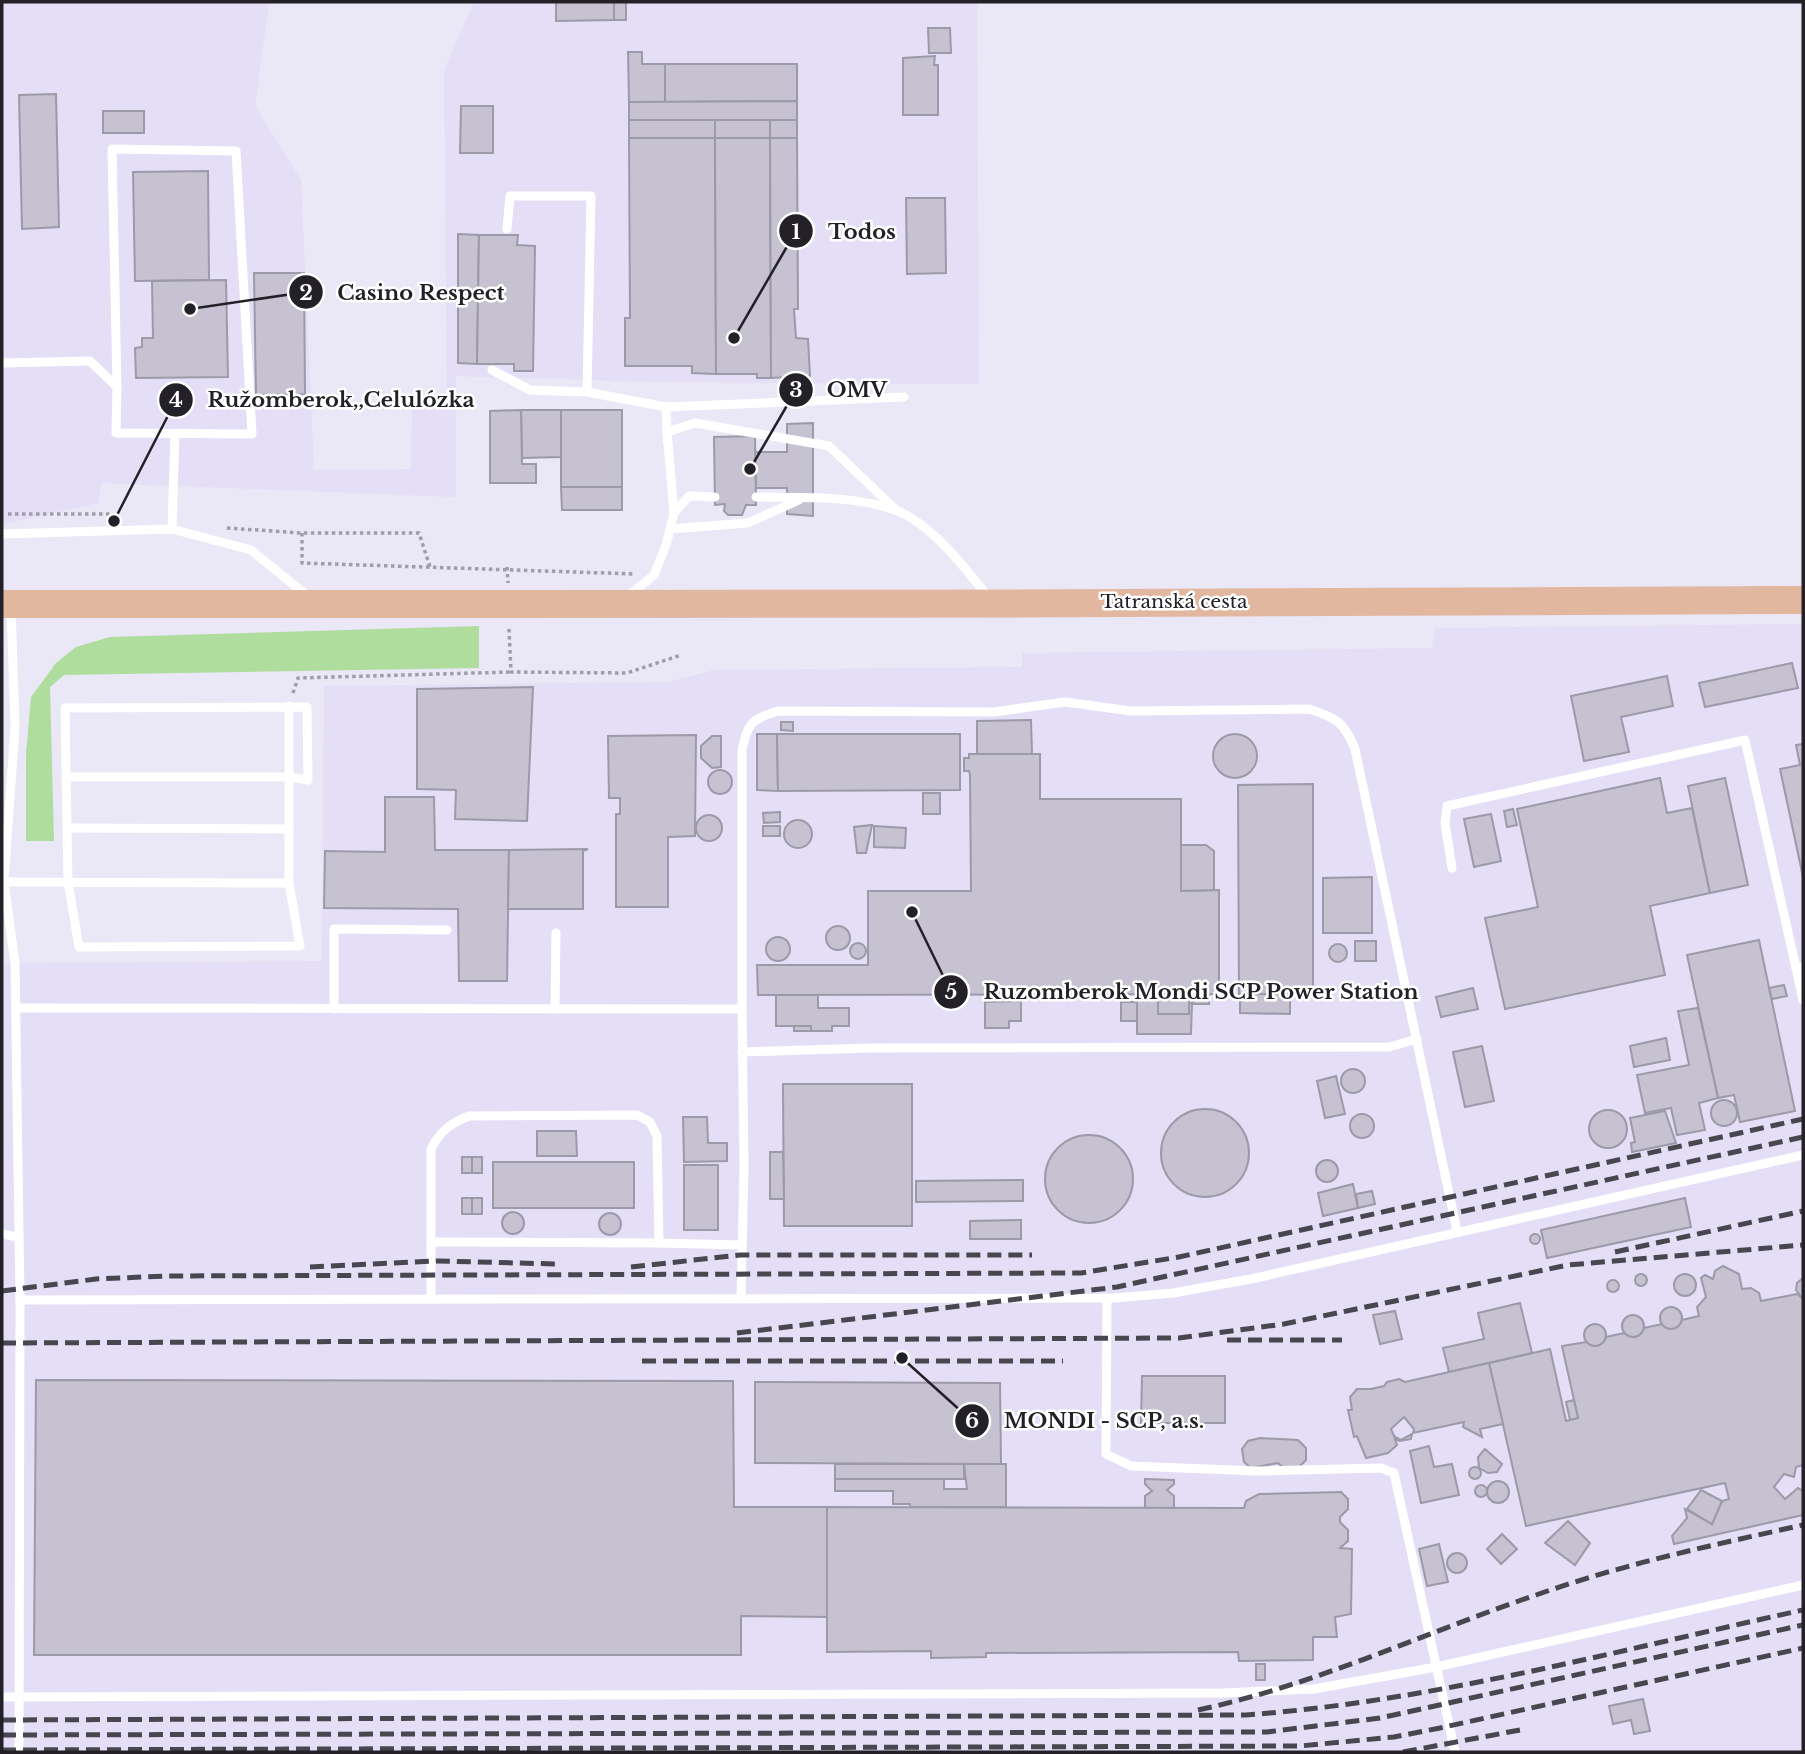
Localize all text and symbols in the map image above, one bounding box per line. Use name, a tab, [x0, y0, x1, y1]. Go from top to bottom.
callout: Todos	[779, 210, 910, 252]
text: 1	[791, 219, 801, 245]
text: Todos	[828, 219, 896, 245]
callout: Casino Respect	[289, 271, 519, 313]
text: 2	[299, 280, 313, 306]
text: Casino Respect	[337, 280, 505, 306]
callout: OMV	[778, 369, 902, 411]
text: 3	[789, 377, 803, 403]
text: OMV	[827, 377, 888, 403]
callout: Ružomberok,,Celulózka	[159, 379, 489, 421]
text: 4	[169, 387, 183, 413]
text: Ružomberok,,Celulózka	[208, 387, 475, 413]
street label: Tatranská cesta	[1100, 590, 1248, 613]
callout: Ruzomberok Mondi SCP Power Station	[934, 971, 1433, 1013]
text: 5	[945, 979, 957, 1005]
text: Ruzomberok Mondi SCP Power Station	[983, 979, 1419, 1005]
callout: MONDI - SCP, a.s.	[955, 1400, 1218, 1442]
text: 6	[965, 1408, 979, 1434]
text: MONDI - SCP, a.s.	[1004, 1408, 1204, 1434]

